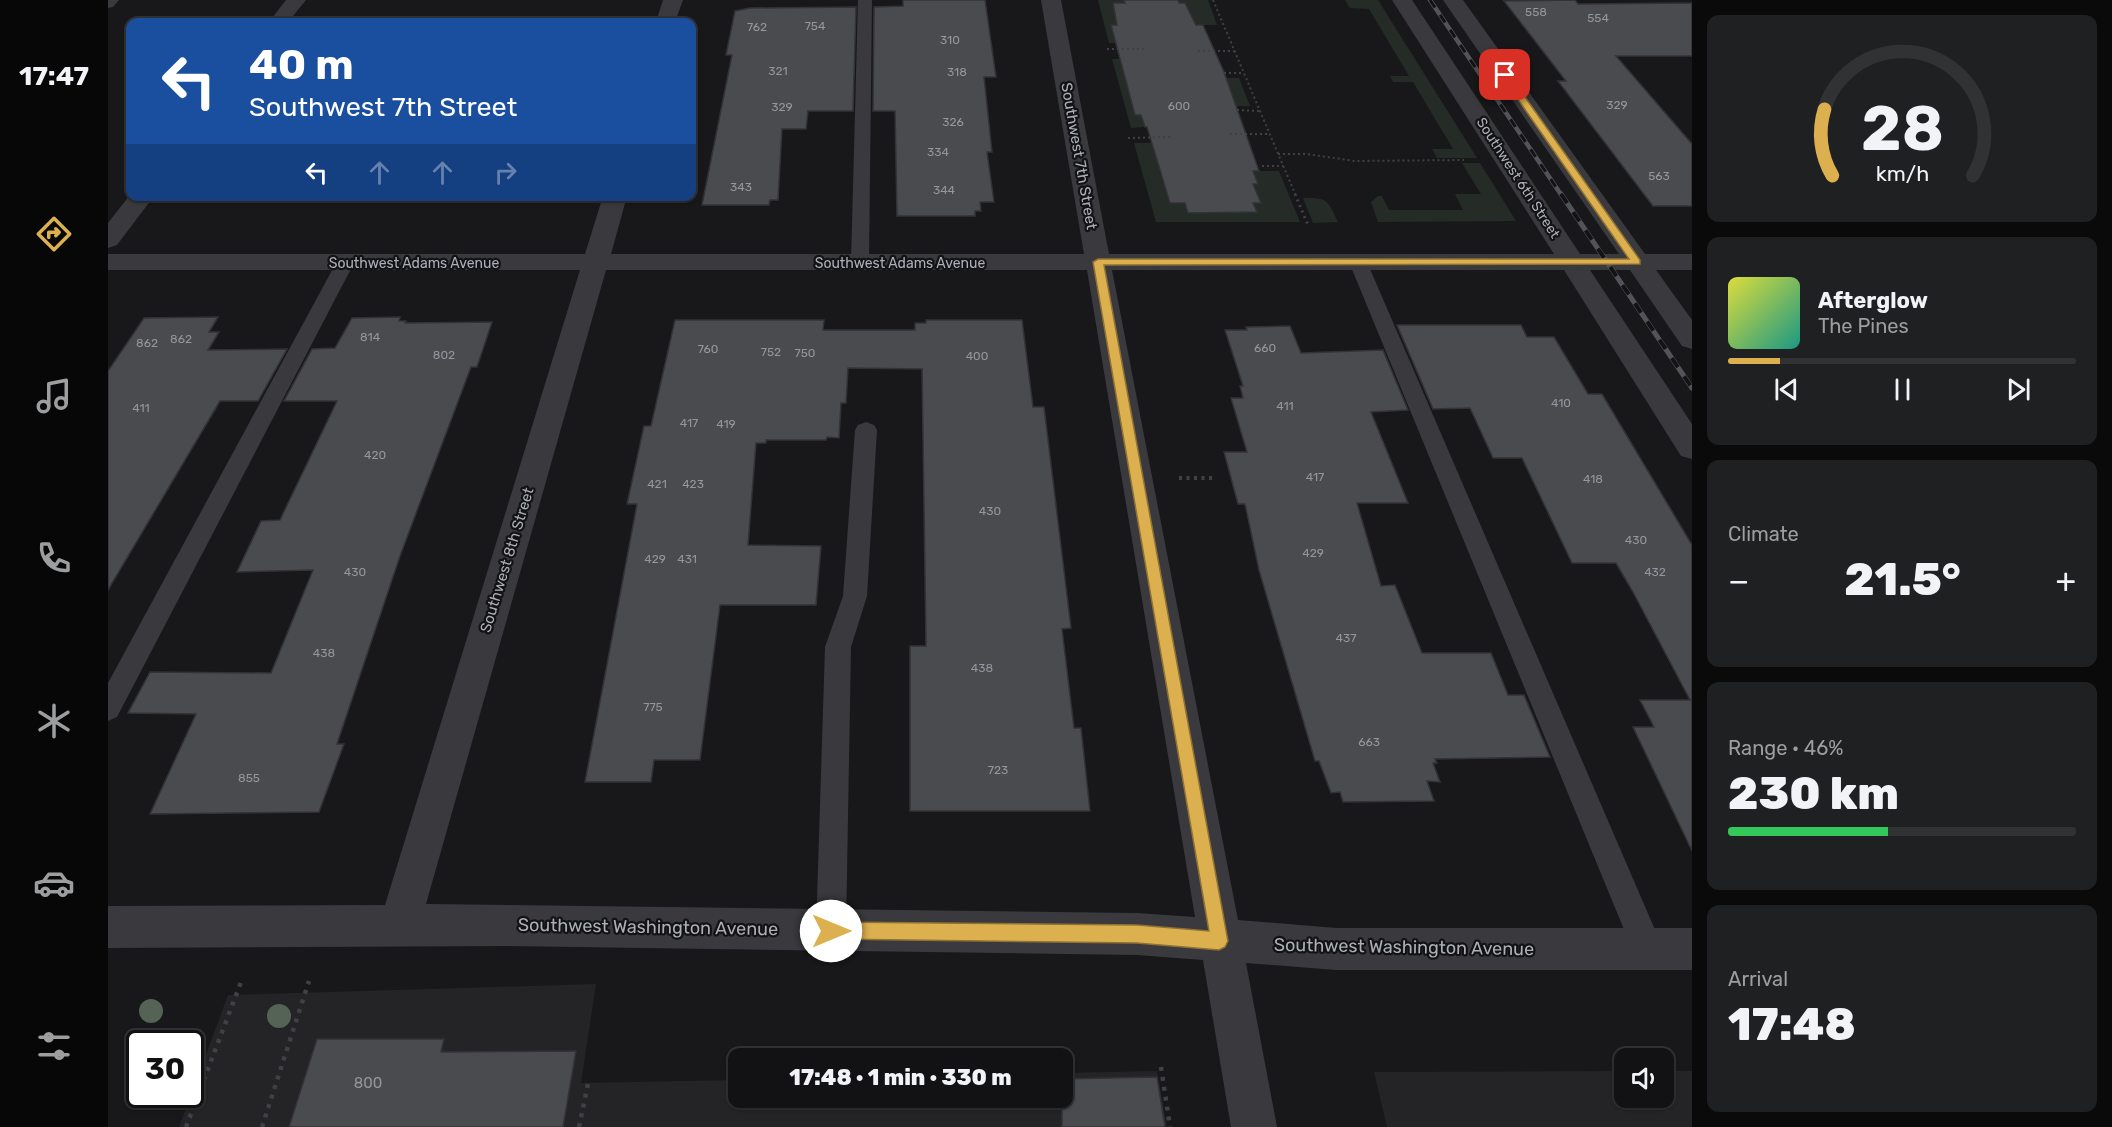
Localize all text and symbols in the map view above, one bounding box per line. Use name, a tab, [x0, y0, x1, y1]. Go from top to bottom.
house number: 558	[1525, 5, 1547, 19]
house number: 554	[1587, 11, 1609, 25]
house number: 754	[805, 19, 826, 33]
house number: 762	[747, 20, 767, 34]
house number: 310	[940, 33, 960, 47]
text: 40 m	[249, 40, 354, 90]
icon: left	[150, 42, 228, 120]
pin	[1479, 49, 1530, 100]
icon: arrive	[1488, 58, 1521, 91]
text: 17:47	[19, 60, 89, 92]
house number: 321	[768, 64, 788, 78]
house number: 318	[947, 65, 967, 79]
street label: Southwest 7th Street	[1057, 81, 1101, 231]
text: Southwest 7th Street	[249, 91, 517, 123]
text: 28	[1861, 92, 1943, 166]
house number: 329	[1606, 98, 1628, 112]
house number: 600	[1168, 99, 1190, 113]
house number: 329	[771, 100, 793, 114]
house number: 326	[942, 115, 964, 129]
street label: Southwest 6th Street	[1473, 115, 1564, 242]
house number: 334	[927, 145, 949, 159]
icon: left	[300, 156, 333, 189]
icon: ahead	[363, 156, 396, 189]
icon: ahead	[426, 156, 459, 189]
icon: right	[489, 156, 522, 189]
text: km/h	[1875, 161, 1929, 186]
house number: 563	[1648, 169, 1670, 183]
house number: 343	[730, 180, 752, 194]
house number: 344	[933, 183, 956, 197]
icon: directions	[33, 213, 75, 255]
street label: Southwest Adams Avenue	[329, 255, 499, 272]
street label: Southwest Adams Avenue	[815, 255, 985, 272]
text: Afterglow	[1818, 287, 1928, 314]
text: The Pines	[1818, 314, 1909, 338]
house number: 814	[360, 330, 381, 344]
house number: 862	[170, 332, 192, 346]
house number: 862	[136, 336, 158, 350]
house number: 660	[1254, 341, 1276, 355]
house number: 760	[698, 342, 718, 356]
house number: 752	[761, 345, 781, 359]
house number: 750	[795, 346, 815, 360]
house number: 802	[433, 348, 455, 362]
house number: 400	[966, 349, 988, 363]
icon: previous	[1770, 373, 1803, 406]
icon: pause	[1886, 373, 1919, 406]
icon: next	[2002, 373, 2035, 406]
icon: music	[33, 375, 75, 417]
house number: 410	[1551, 396, 1571, 410]
house number: 411	[1276, 399, 1294, 413]
house number: 411	[132, 401, 150, 415]
house number: 417	[680, 416, 698, 430]
house number: 419	[716, 417, 736, 431]
house number: 420	[364, 448, 386, 462]
house number: 417	[1306, 470, 1324, 484]
house number: 418	[1583, 472, 1603, 486]
house number: 421	[647, 477, 667, 491]
house number: 423	[682, 477, 704, 491]
street label: Southwest 8th Street	[476, 485, 538, 635]
house number: 430	[979, 504, 1001, 518]
text: Climate	[1728, 522, 1799, 546]
house number: 430	[1625, 533, 1647, 547]
icon: phone	[33, 537, 75, 579]
house number: 429	[1302, 546, 1324, 560]
house number: 429	[644, 552, 666, 566]
house number: 431	[677, 552, 697, 566]
text: 21.5°	[1844, 553, 1961, 606]
text: −	[1728, 561, 1749, 600]
text: +	[2055, 561, 2076, 600]
house number: 430	[344, 565, 366, 579]
house number: 432	[1644, 565, 1666, 579]
house number: 437	[1336, 631, 1356, 645]
house number: 438	[313, 646, 335, 660]
house number: 438	[971, 661, 993, 675]
icon: climate	[33, 700, 75, 742]
house number: 775	[643, 700, 663, 714]
house number: 663	[1358, 735, 1380, 749]
text: Range · 46%	[1728, 736, 1844, 760]
house number: 723	[988, 763, 1008, 777]
text: 230 km	[1728, 767, 1899, 820]
house number: 855	[238, 771, 260, 785]
icon: car	[33, 862, 75, 904]
position arrow	[799, 899, 863, 963]
street label: Southwest Washington Avenue	[518, 914, 778, 940]
street label: Southwest Washington Avenue	[1274, 934, 1534, 960]
text: Arrival	[1728, 967, 1788, 991]
text: 17:48	[1728, 998, 1856, 1051]
icon: filters	[33, 1025, 75, 1067]
speed limit sign: 30	[126, 1030, 204, 1108]
map controls	[1614, 1048, 1674, 1108]
button: sound	[1614, 1048, 1674, 1108]
text: 17:48 · 1 min · 330 m	[789, 1064, 1012, 1091]
house number: 800	[354, 1074, 382, 1092]

